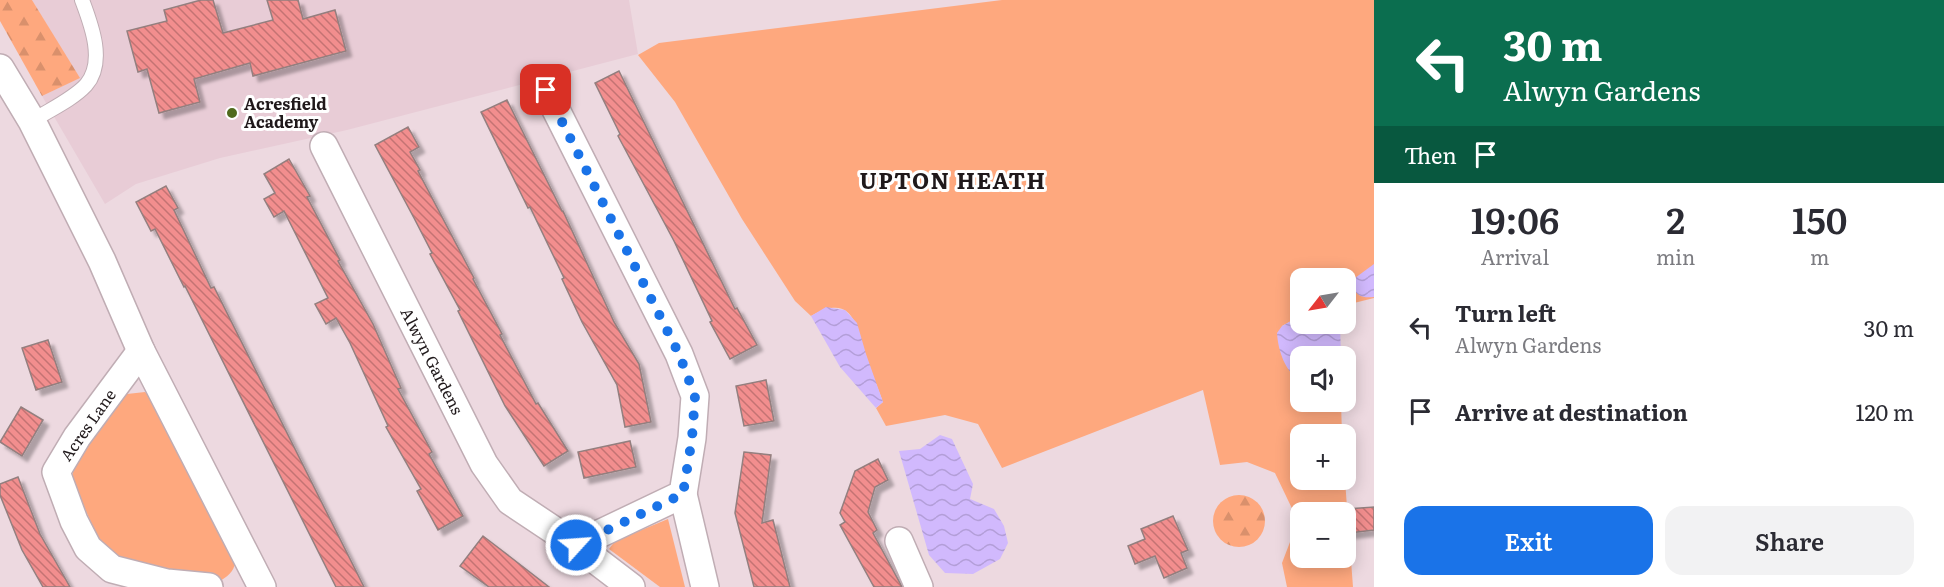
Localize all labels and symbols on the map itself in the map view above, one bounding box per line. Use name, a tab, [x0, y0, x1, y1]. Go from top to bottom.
pin	[520, 64, 571, 115]
place label: Acresfield Academy	[244, 91, 327, 133]
marker: Acresfield Academy	[225, 106, 239, 120]
district label: UPTON HEATH	[860, 163, 1046, 196]
north arrow	[1290, 268, 1356, 334]
street label: Alwyn Gardens	[396, 303, 470, 418]
street label: Acres Lane	[54, 384, 121, 465]
position arrow	[544, 513, 608, 577]

